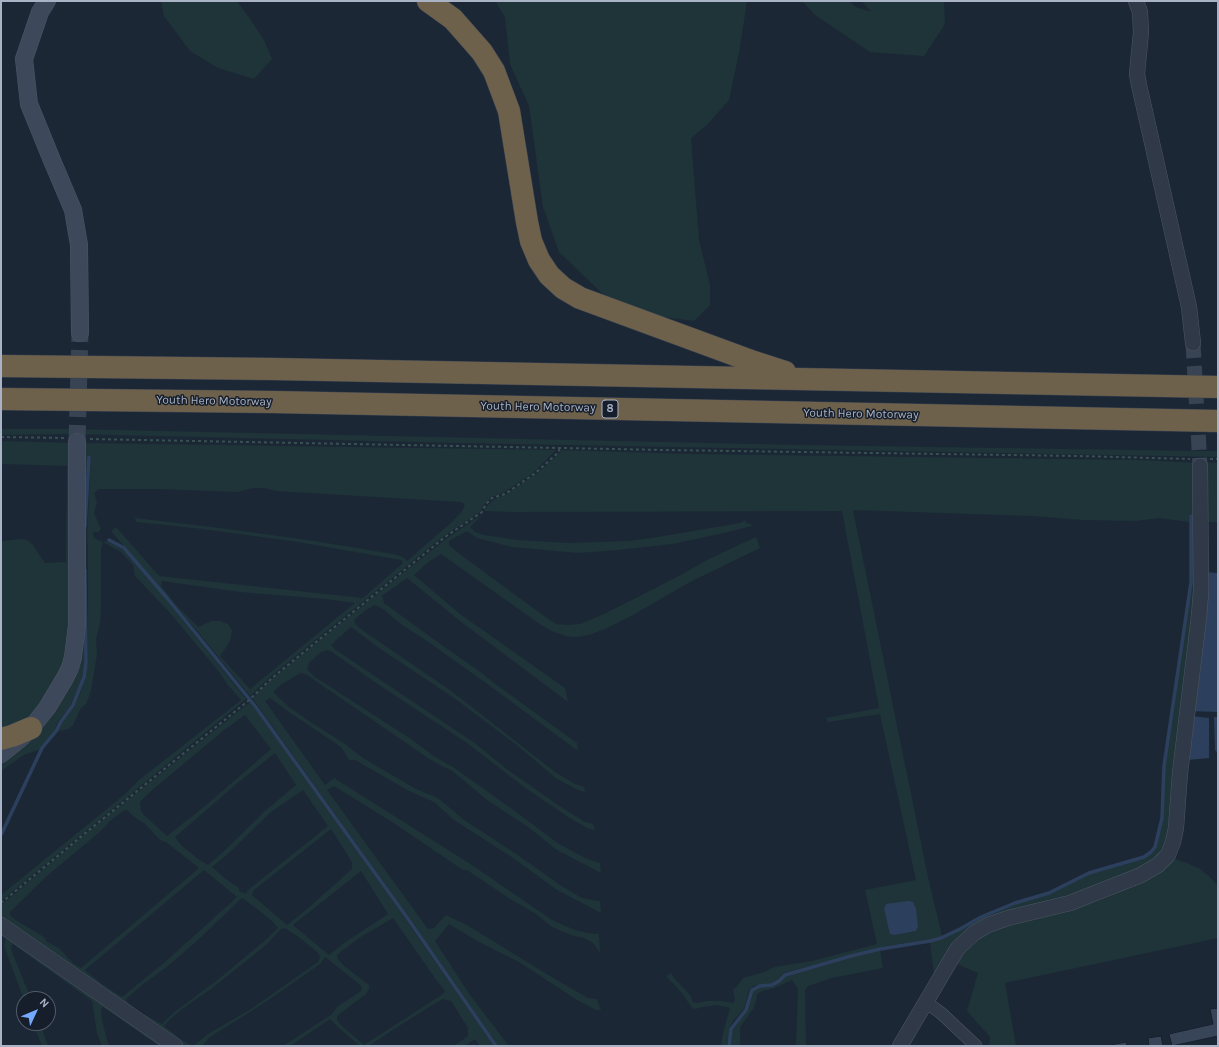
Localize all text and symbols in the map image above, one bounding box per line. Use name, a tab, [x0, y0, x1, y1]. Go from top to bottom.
street label: Youth Hero Motorway	[156, 393, 272, 409]
street label: Youth Hero Motorway	[480, 399, 596, 415]
road number: 8	[602, 400, 618, 418]
street label: Youth Hero Motorway	[803, 406, 919, 422]
north arrow	[16, 991, 56, 1031]
text: N	[37, 996, 52, 1010]

